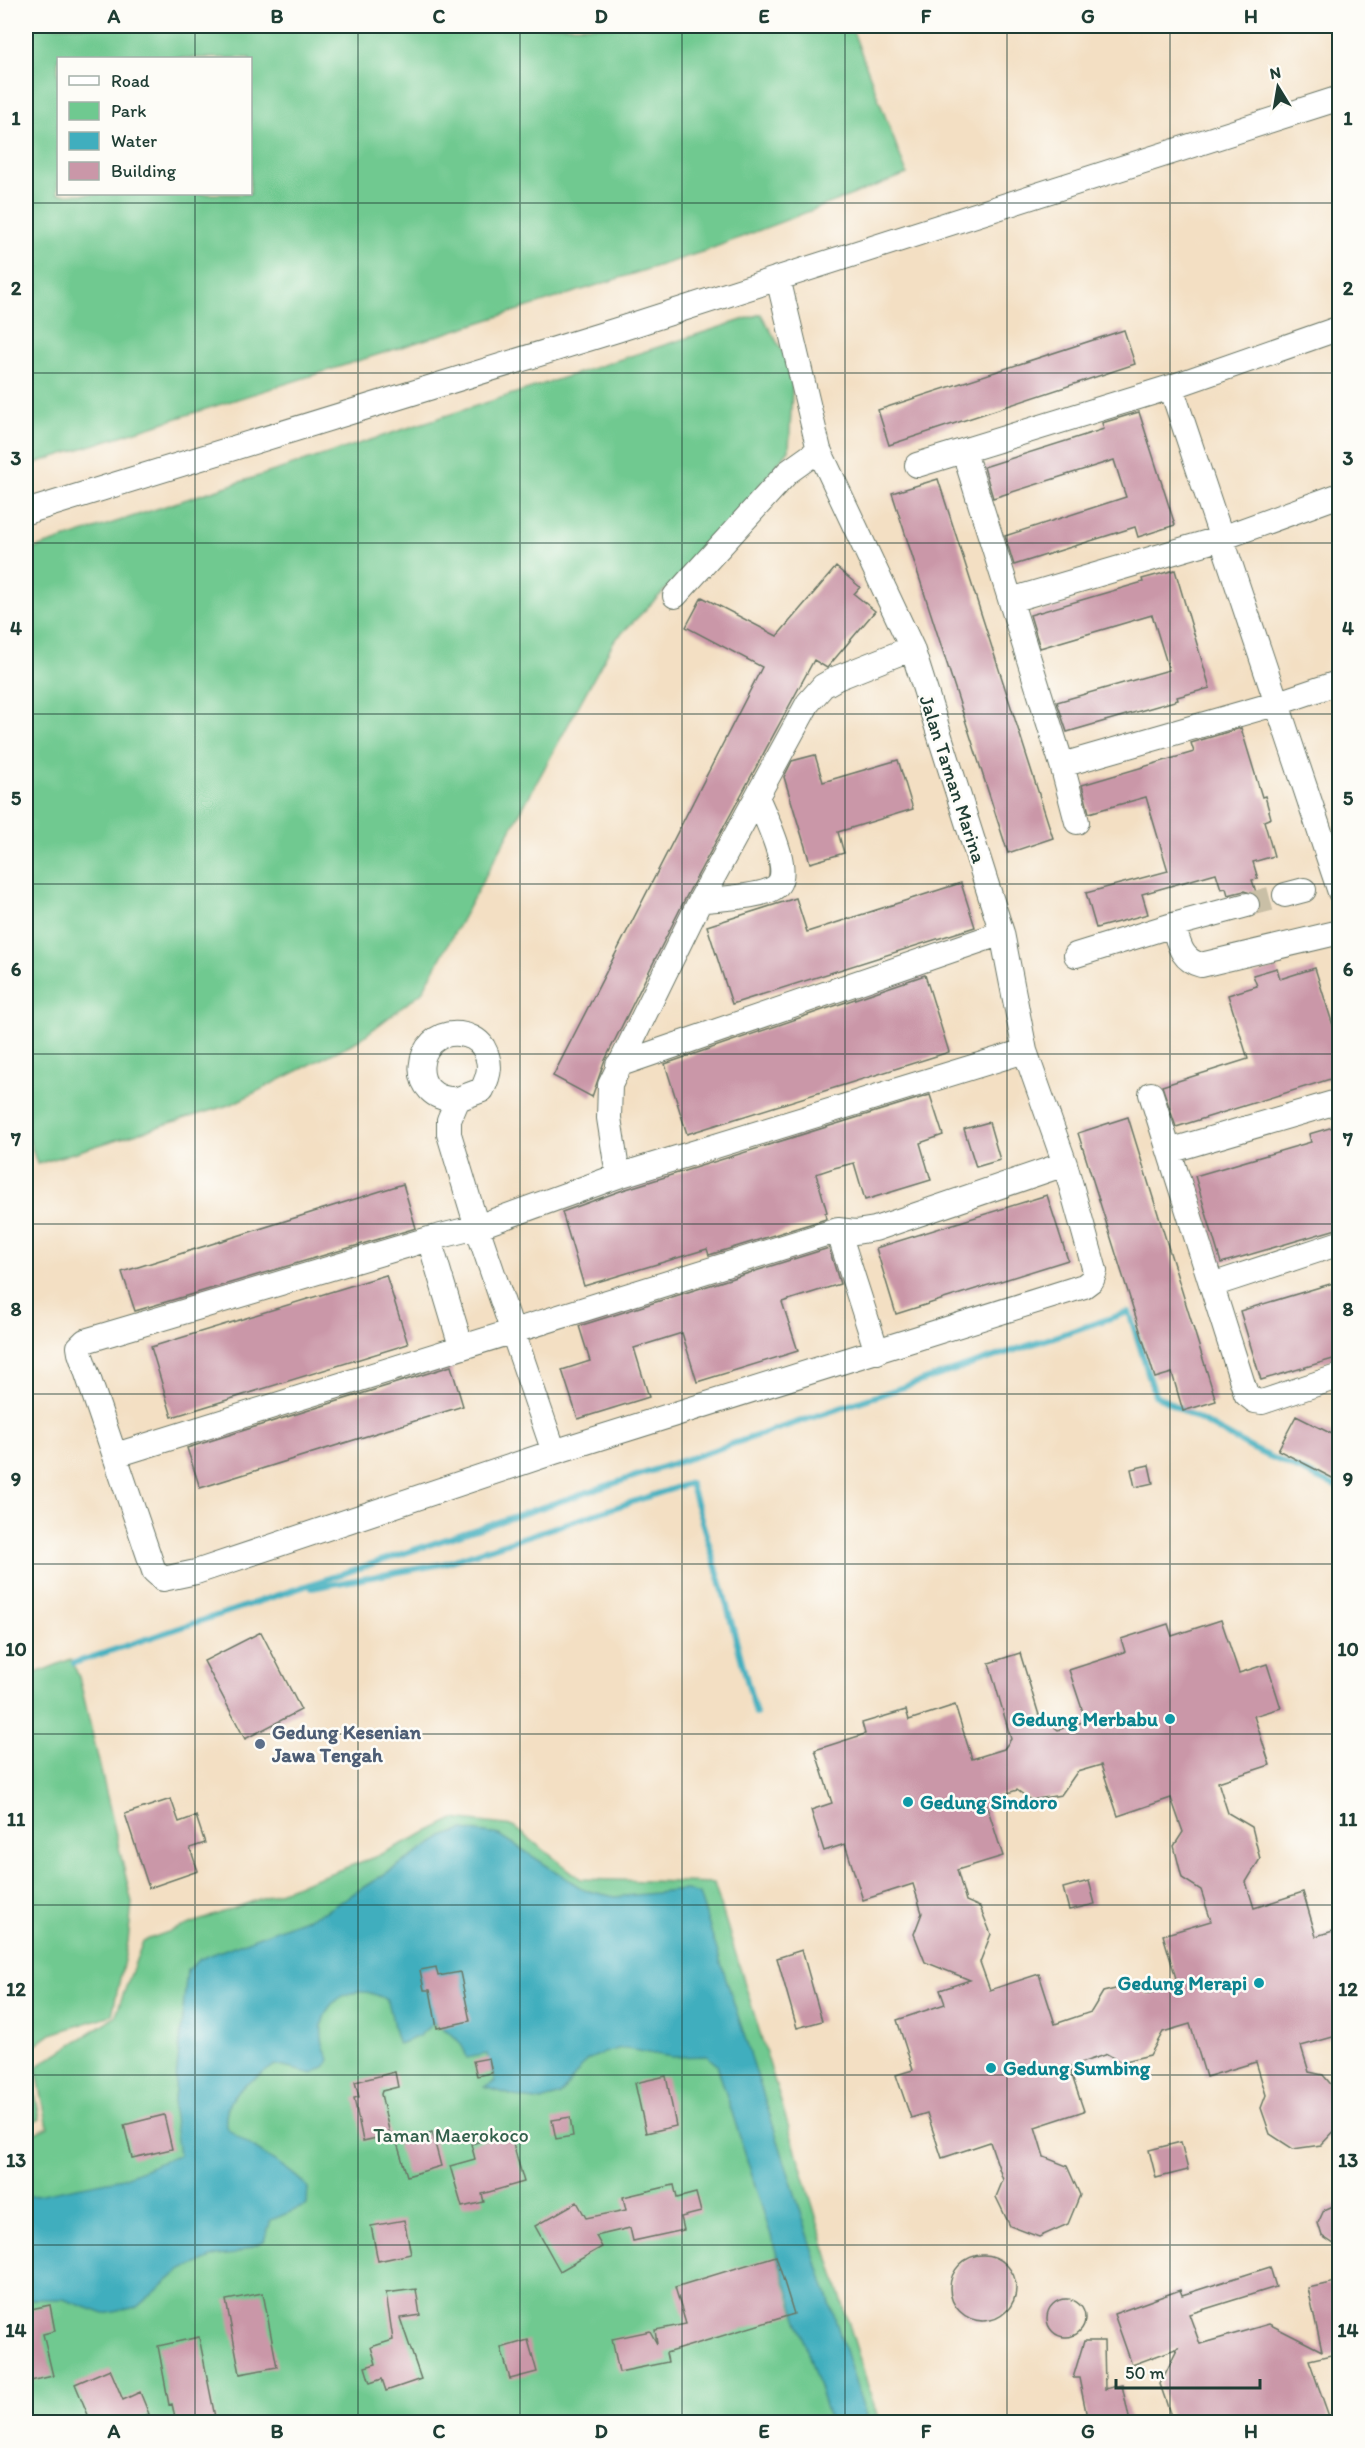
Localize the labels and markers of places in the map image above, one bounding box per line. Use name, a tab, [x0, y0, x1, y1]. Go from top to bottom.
place label: Gedung Merbabu	[1012, 1707, 1158, 1732]
marker: Gedung Merbabu	[1163, 1712, 1177, 1726]
place label: Gedung Kesenian Jawa Tengah	[271, 1720, 422, 1768]
marker: Gedung Kesenian Jawa Tengah	[253, 1737, 267, 1751]
place label: Gedung Sindoro	[920, 1790, 1057, 1815]
marker: Gedung Sindoro	[901, 1795, 915, 1809]
place label: Gedung Merapi	[1118, 1971, 1247, 1996]
marker: Gedung Merapi	[1252, 1976, 1266, 1990]
place label: Gedung Sumbing	[1003, 2056, 1151, 2081]
marker: Gedung Sumbing	[984, 2061, 998, 2075]

